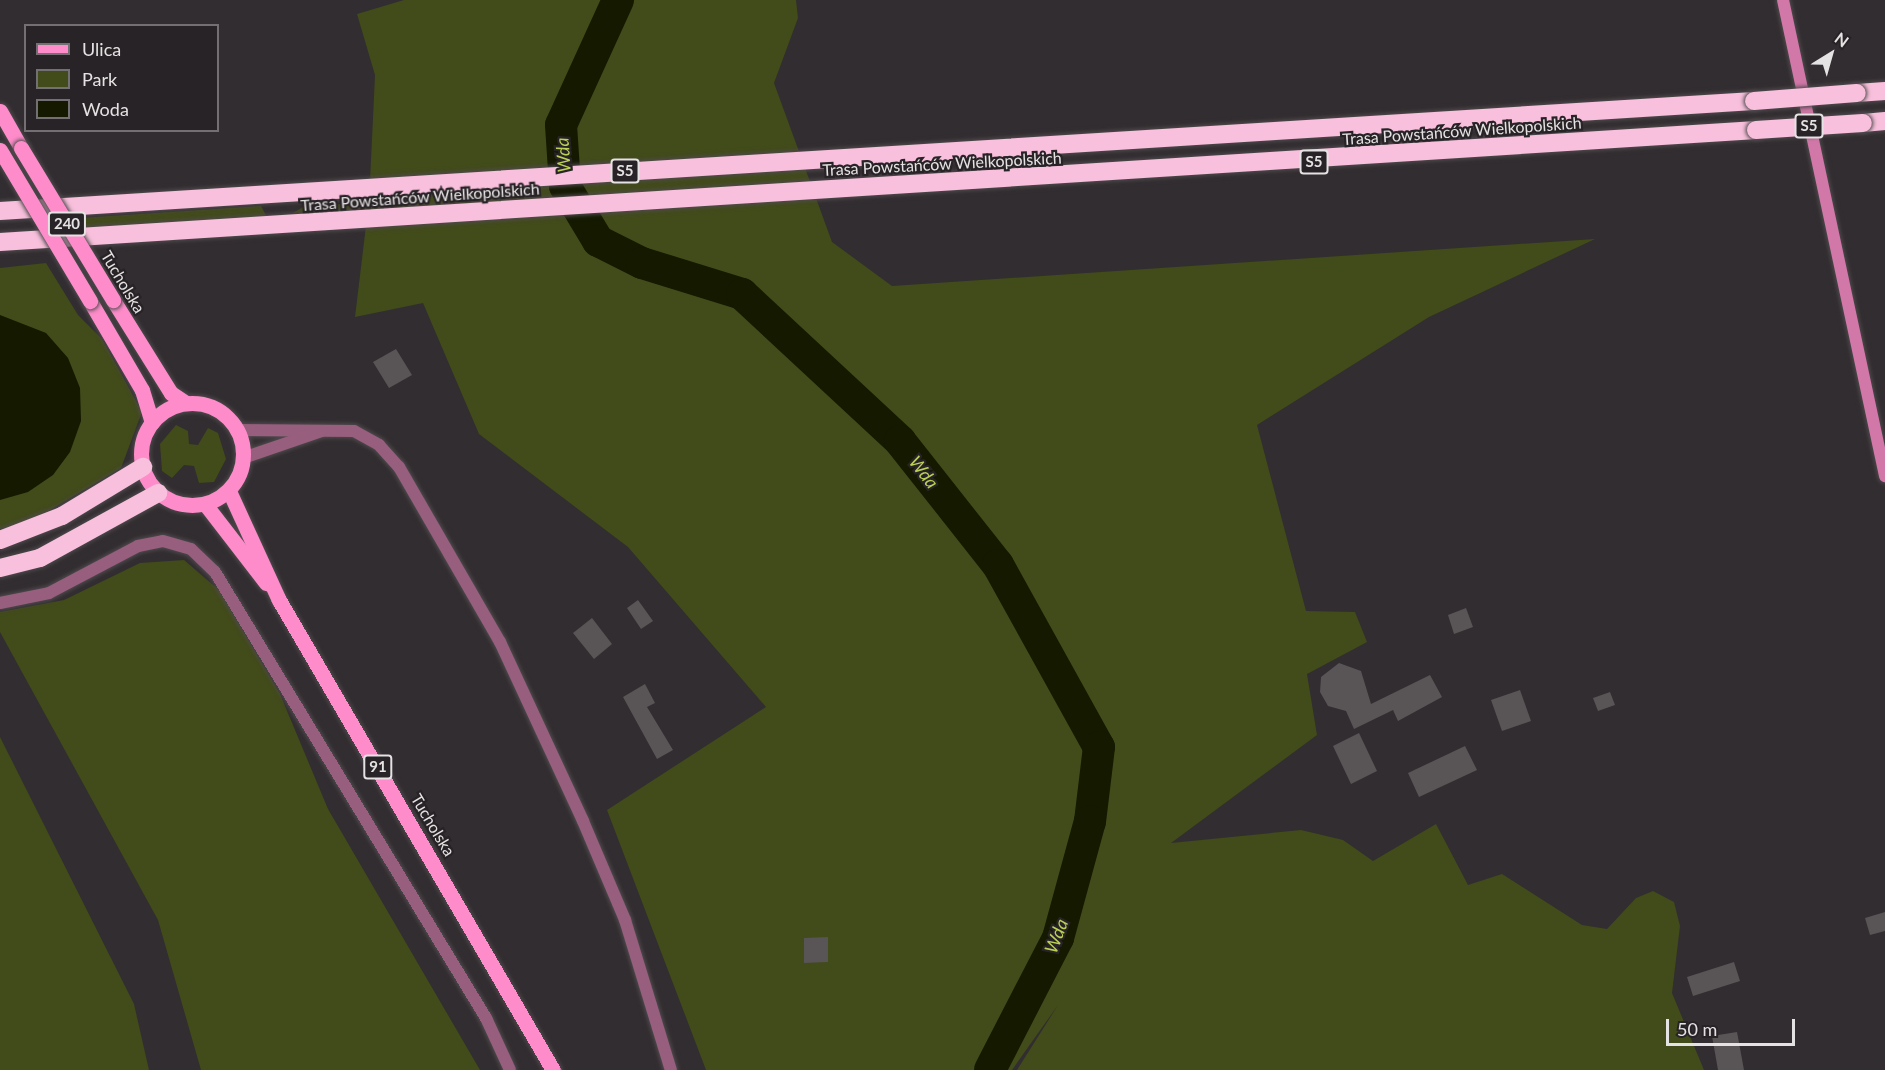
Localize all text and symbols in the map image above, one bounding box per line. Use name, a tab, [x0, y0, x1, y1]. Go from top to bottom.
legend	[24, 24, 219, 132]
north arrow	[1801, 24, 1861, 84]
text: N	[1831, 28, 1853, 51]
text: Ulica	[82, 38, 121, 60]
text: Park	[82, 68, 117, 90]
text: Woda	[82, 98, 129, 120]
street label: Trasa Powstańców Wielkopolskich	[1342, 113, 1582, 149]
road number: S5	[1794, 114, 1824, 138]
water label: Wda	[551, 137, 575, 173]
street label: Trasa Powstańców Wielkopolskich	[822, 148, 1062, 180]
road number: S5	[1299, 150, 1329, 174]
road number: S5	[610, 159, 640, 183]
street label: Trasa Powstańców Wielkopolskich	[300, 179, 540, 215]
road number: 240	[48, 212, 86, 236]
street label: Tucholska	[97, 247, 149, 317]
water label: Wda	[905, 452, 943, 492]
road number: 91	[363, 755, 393, 779]
street label: Tucholska	[407, 790, 459, 860]
water label: Wda	[1040, 916, 1072, 956]
scale bar	[1669, 1007, 1798, 1045]
text: 50 m	[1677, 1018, 1717, 1040]

